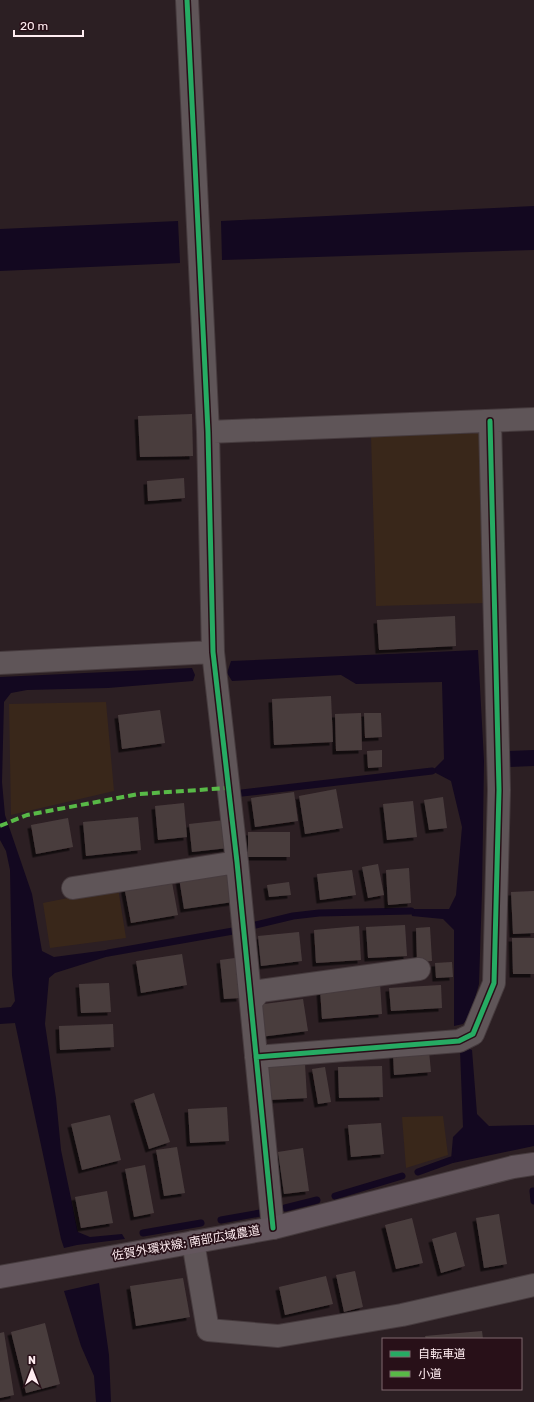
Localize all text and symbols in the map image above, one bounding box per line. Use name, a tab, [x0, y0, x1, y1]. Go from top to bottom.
scale bar	[14, 12, 83, 38]
text: 20 m	[20, 19, 48, 33]
street label: 佐賀外環状線; 南部広域農道	[111, 1223, 261, 1263]
legend	[382, 1338, 522, 1390]
text: 自転車道	[418, 1347, 466, 1361]
north arrow	[12, 1350, 52, 1390]
text: N	[28, 1354, 36, 1367]
text: 小道	[418, 1367, 442, 1381]

